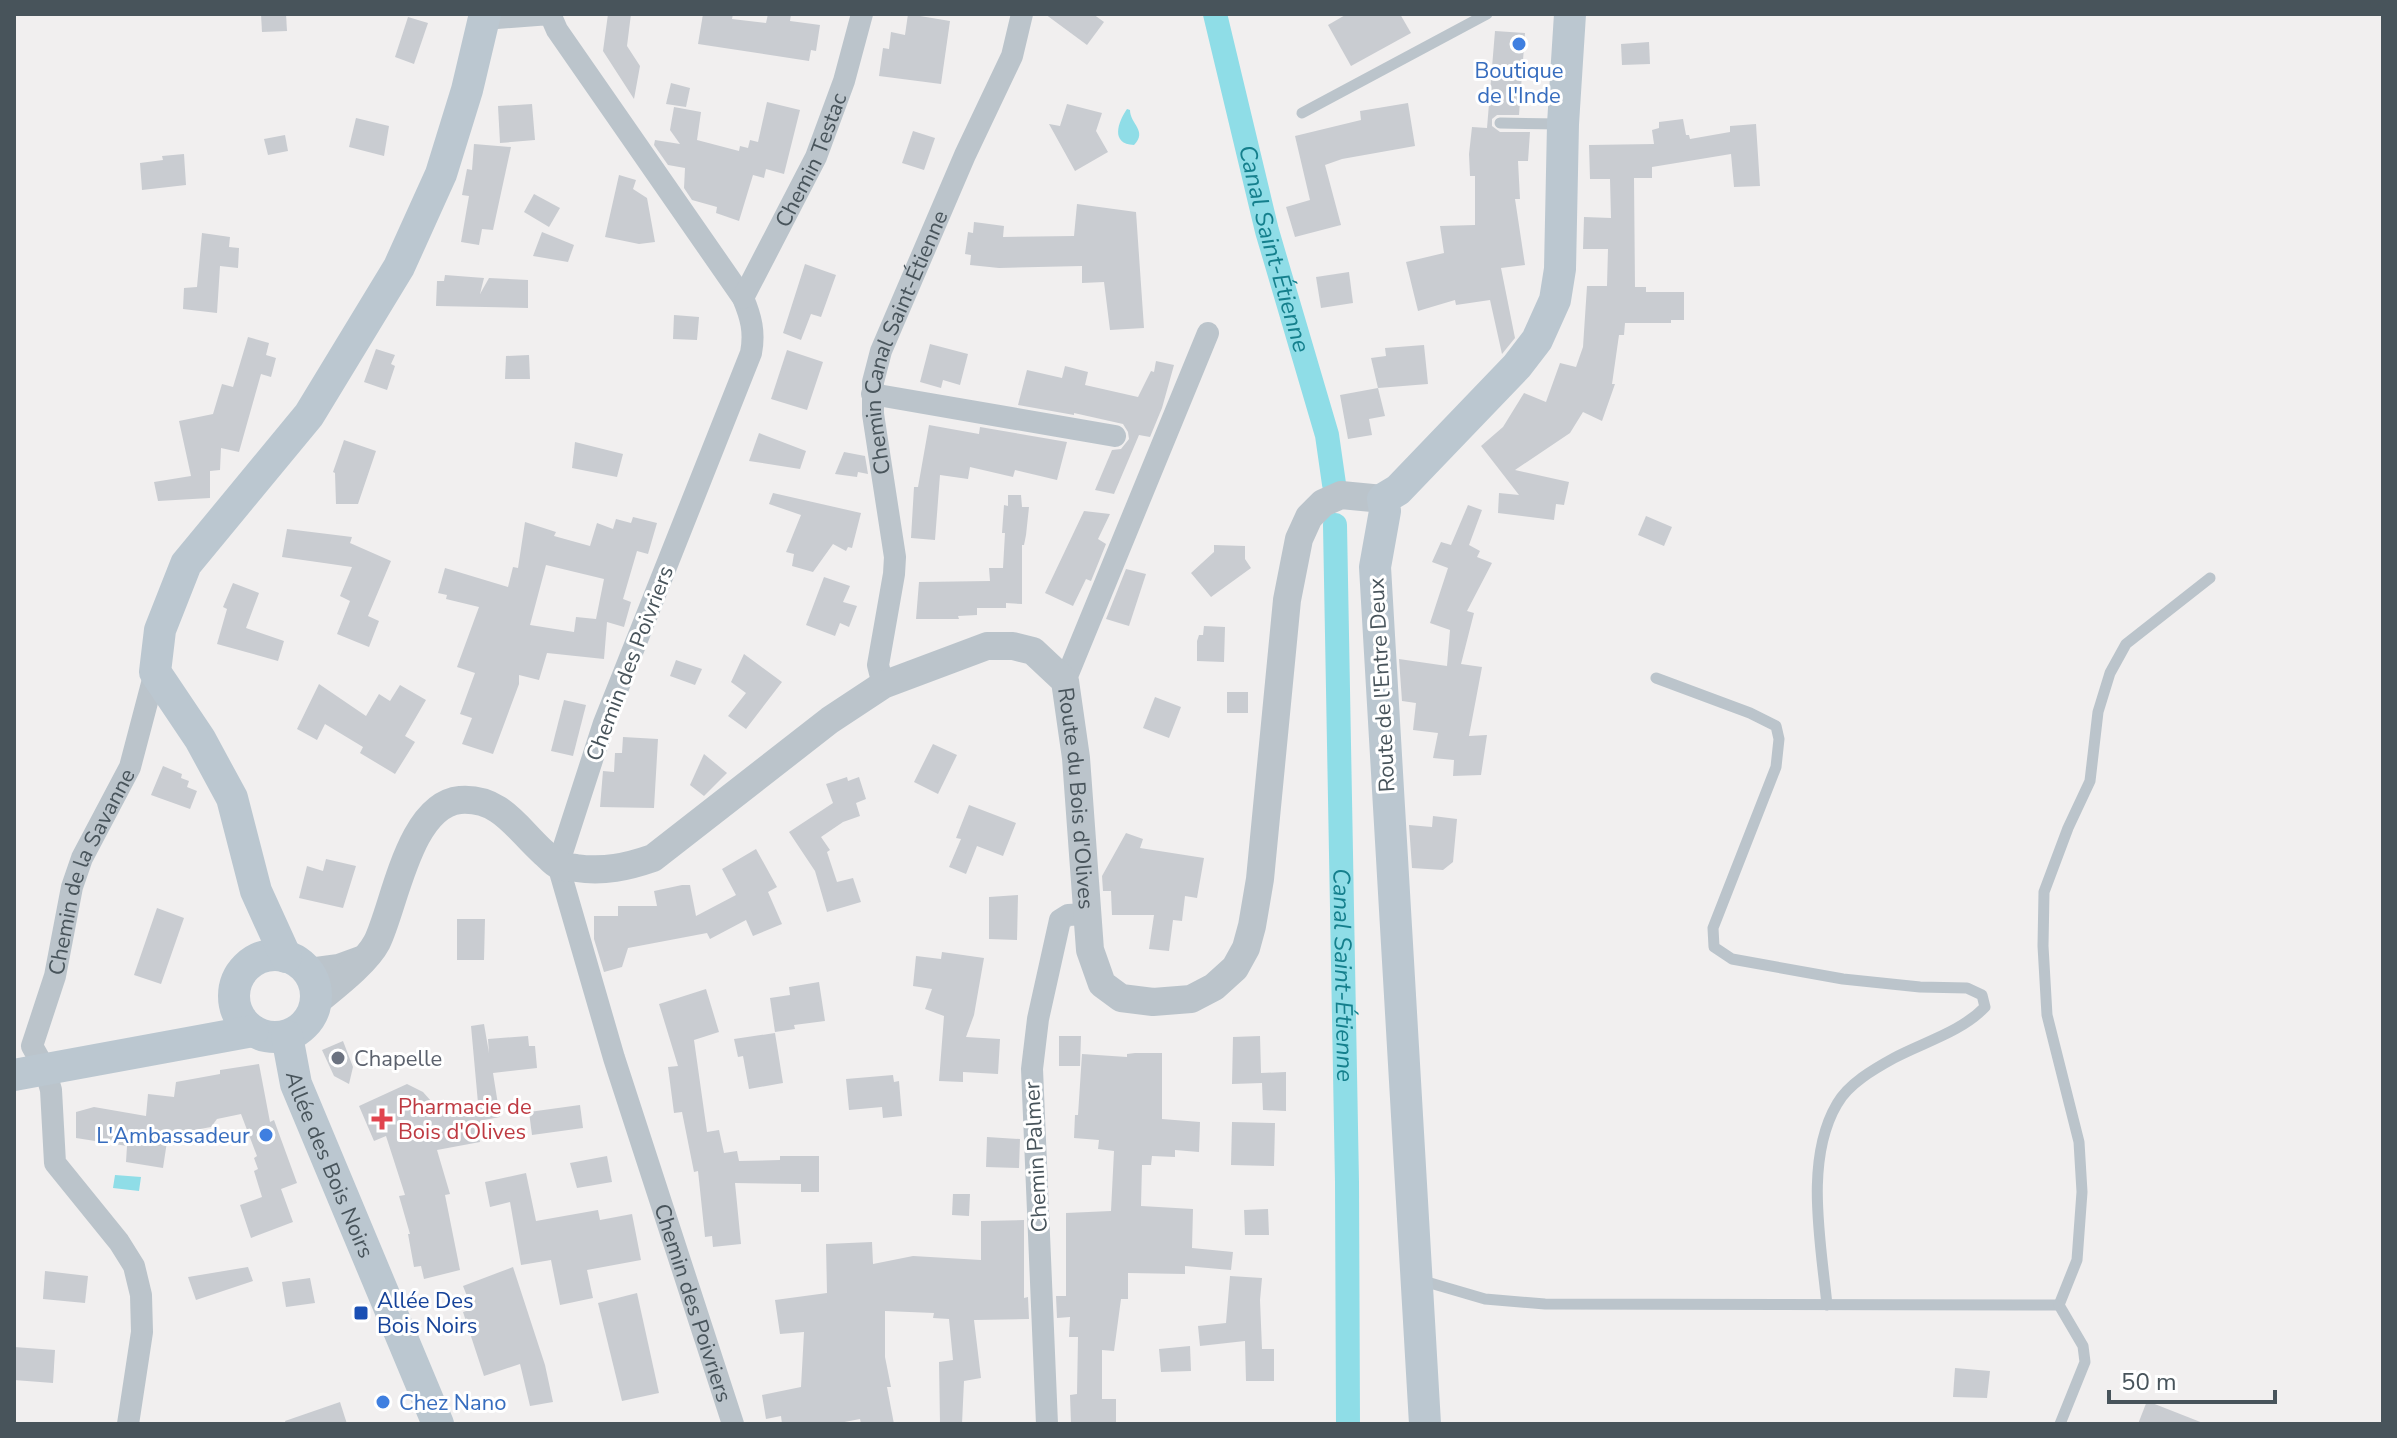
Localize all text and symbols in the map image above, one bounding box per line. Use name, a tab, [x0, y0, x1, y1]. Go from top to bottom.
marker: Boutique de l'Inde	[1510, 35, 1528, 53]
place label: Boutique de l'Inde	[1474, 56, 1564, 111]
street label: Chemin Testac	[768, 89, 854, 233]
water label: Canal Saint-Étienne	[1231, 142, 1318, 356]
street label: Chemin Canal Saint-Étienne	[859, 206, 956, 477]
street label: Chemin des Poivriers	[579, 561, 681, 765]
street label: Route de l'Entre Deux	[1361, 576, 1403, 793]
street label: Route du Bois d'Olives	[1050, 685, 1101, 910]
street label: Chemin de la Savanne	[41, 763, 143, 978]
water label: Canal Saint-Étienne	[1325, 868, 1361, 1082]
place label: Chapelle	[354, 1044, 442, 1074]
marker: Chapelle	[329, 1049, 347, 1067]
street label: Allée des Bois Noirs	[278, 1069, 381, 1263]
street label: Chemin Palmer	[1017, 1081, 1055, 1233]
place label: Pharmacie de Bois d'Olives	[398, 1092, 532, 1147]
marker: Pharmacie de Bois d'Olives	[373, 1110, 391, 1128]
place label: L'Ambassadeur	[96, 1121, 250, 1151]
marker: L'Ambassadeur	[257, 1126, 275, 1144]
street label: Chemin des Poivriers	[646, 1200, 739, 1406]
place label: Allée Des Bois Noirs	[377, 1286, 477, 1341]
marker: Allée Des Bois Noirs	[352, 1304, 370, 1322]
scale bar	[2109, 1354, 2275, 1404]
text: 50 m	[2121, 1366, 2177, 1398]
place label: Chez Nano	[399, 1388, 506, 1418]
marker: Chez Nano	[374, 1393, 392, 1411]

